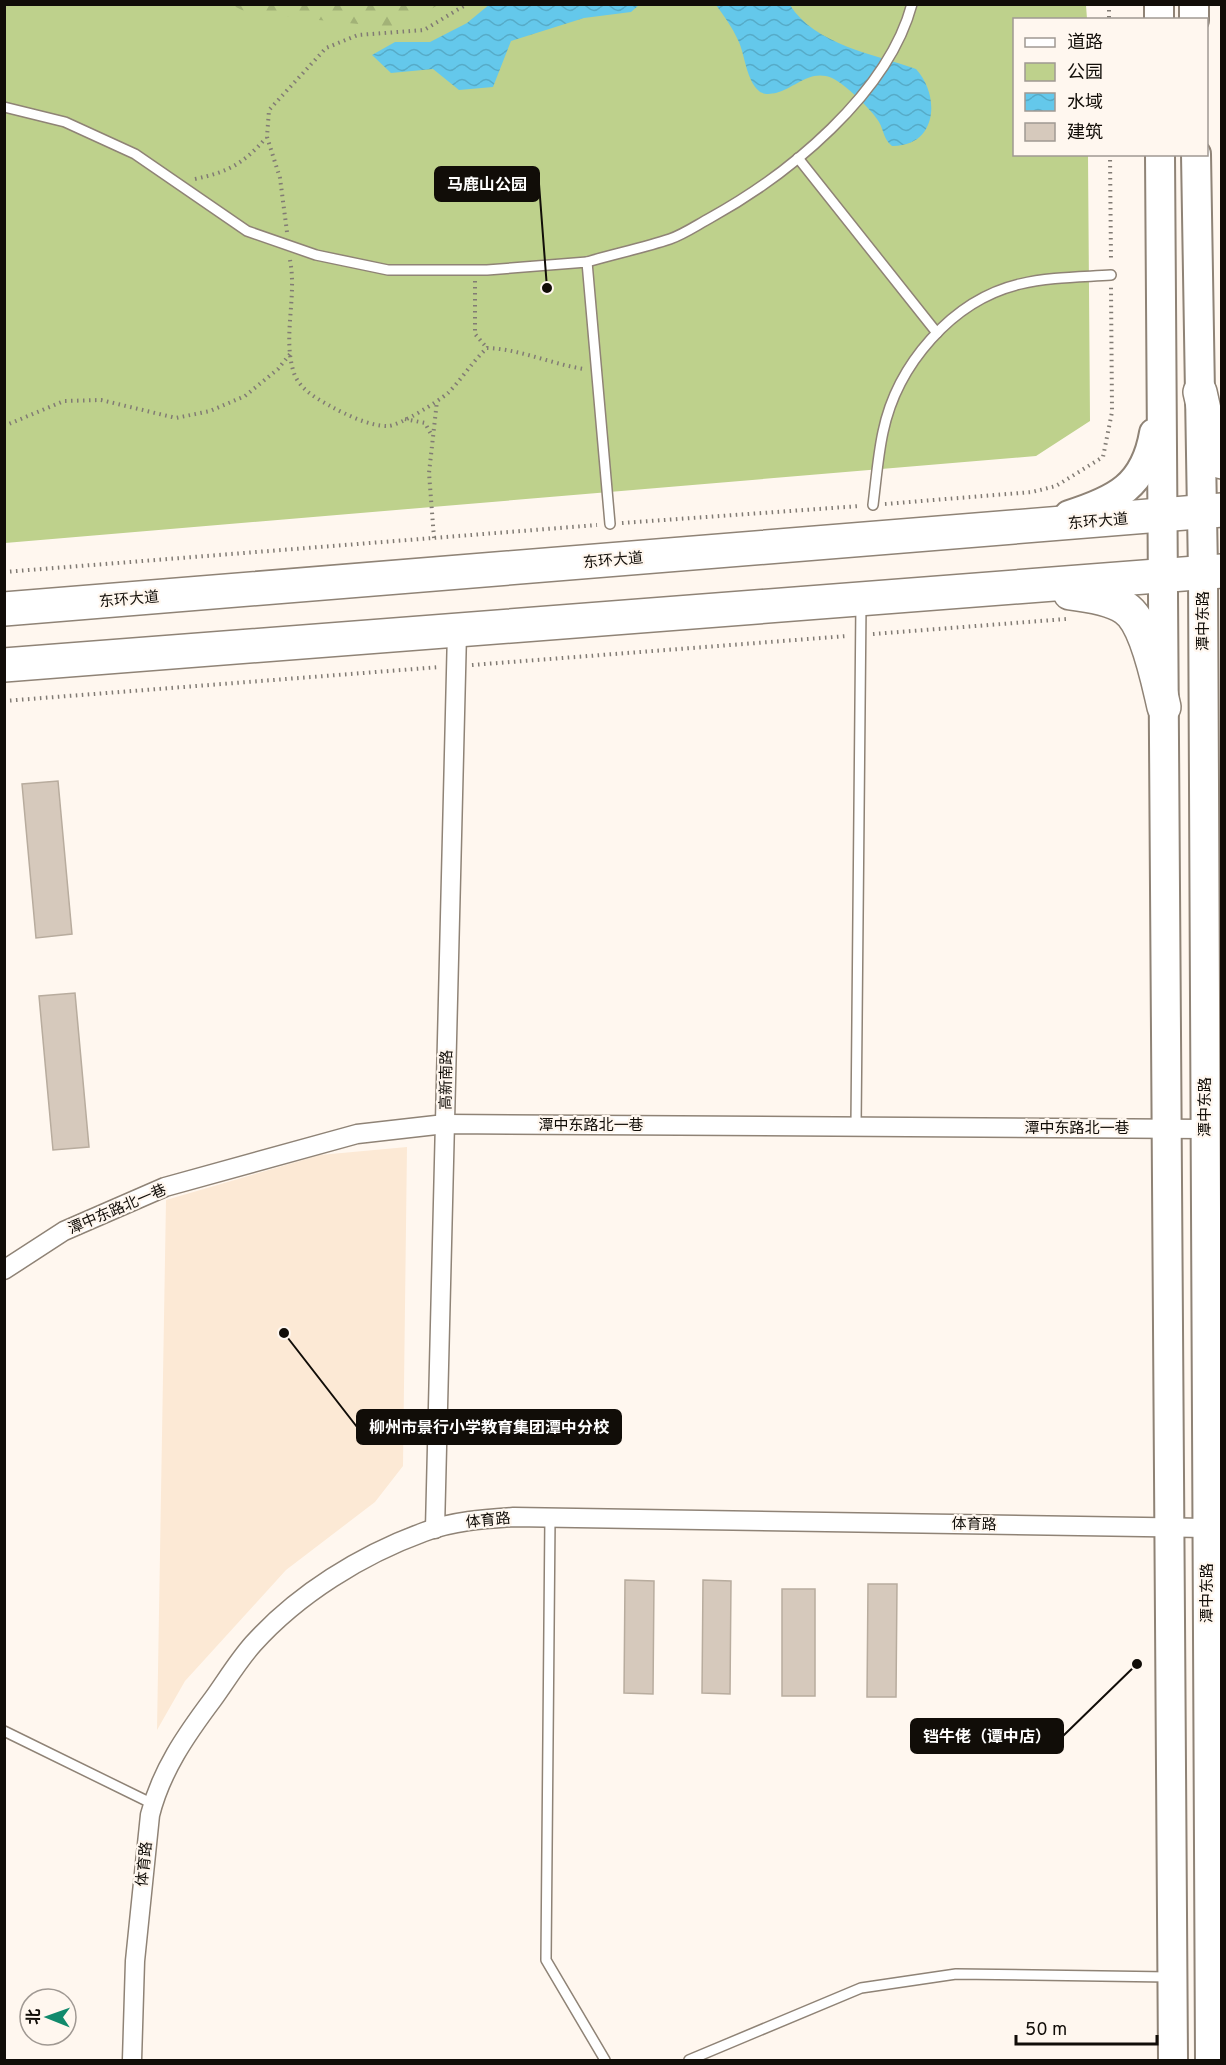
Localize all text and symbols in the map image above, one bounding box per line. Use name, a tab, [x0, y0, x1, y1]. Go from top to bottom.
legend	[1013, 18, 1208, 156]
text: 道路	[1067, 32, 1103, 55]
text: 公园	[1067, 62, 1103, 85]
text: 水域	[1067, 92, 1103, 115]
text: 建筑	[1067, 122, 1103, 145]
callout: 马鹿山公园	[435, 167, 539, 201]
text: 马鹿山公园	[447, 176, 527, 196]
street label: 东环大道	[1067, 510, 1129, 535]
street label: 东环大道	[582, 549, 644, 574]
street label: 东环大道	[98, 588, 160, 613]
street label: 潭中东路	[1195, 591, 1214, 651]
street label: 高新南路	[437, 1050, 458, 1110]
street label: 潭中东路	[1197, 1077, 1216, 1137]
street label: 潭中东路北一巷	[538, 1116, 644, 1136]
street label: 潭中东路北一巷	[1024, 1119, 1130, 1139]
street label: 潭中东路北一巷	[65, 1180, 170, 1240]
callout: 柳州市景行小学教育集团潭中分校	[357, 1410, 621, 1444]
text: 柳州市景行小学教育集团潭中分校	[369, 1418, 610, 1439]
street label: 体育路	[465, 1510, 512, 1533]
street label: 体育路	[951, 1516, 997, 1535]
street label: 潭中东路	[1199, 1563, 1218, 1623]
callout: 铛牛佬（谭中店）	[911, 1719, 1063, 1753]
text: 铛牛佬（谭中店）	[923, 1728, 1051, 1748]
street label: 体育路	[134, 1841, 157, 1888]
north arrow	[18, 1987, 78, 2047]
scale bar	[1016, 2008, 1157, 2046]
text: 北	[25, 2009, 45, 2025]
text: 50 m	[1025, 2019, 1067, 2042]

